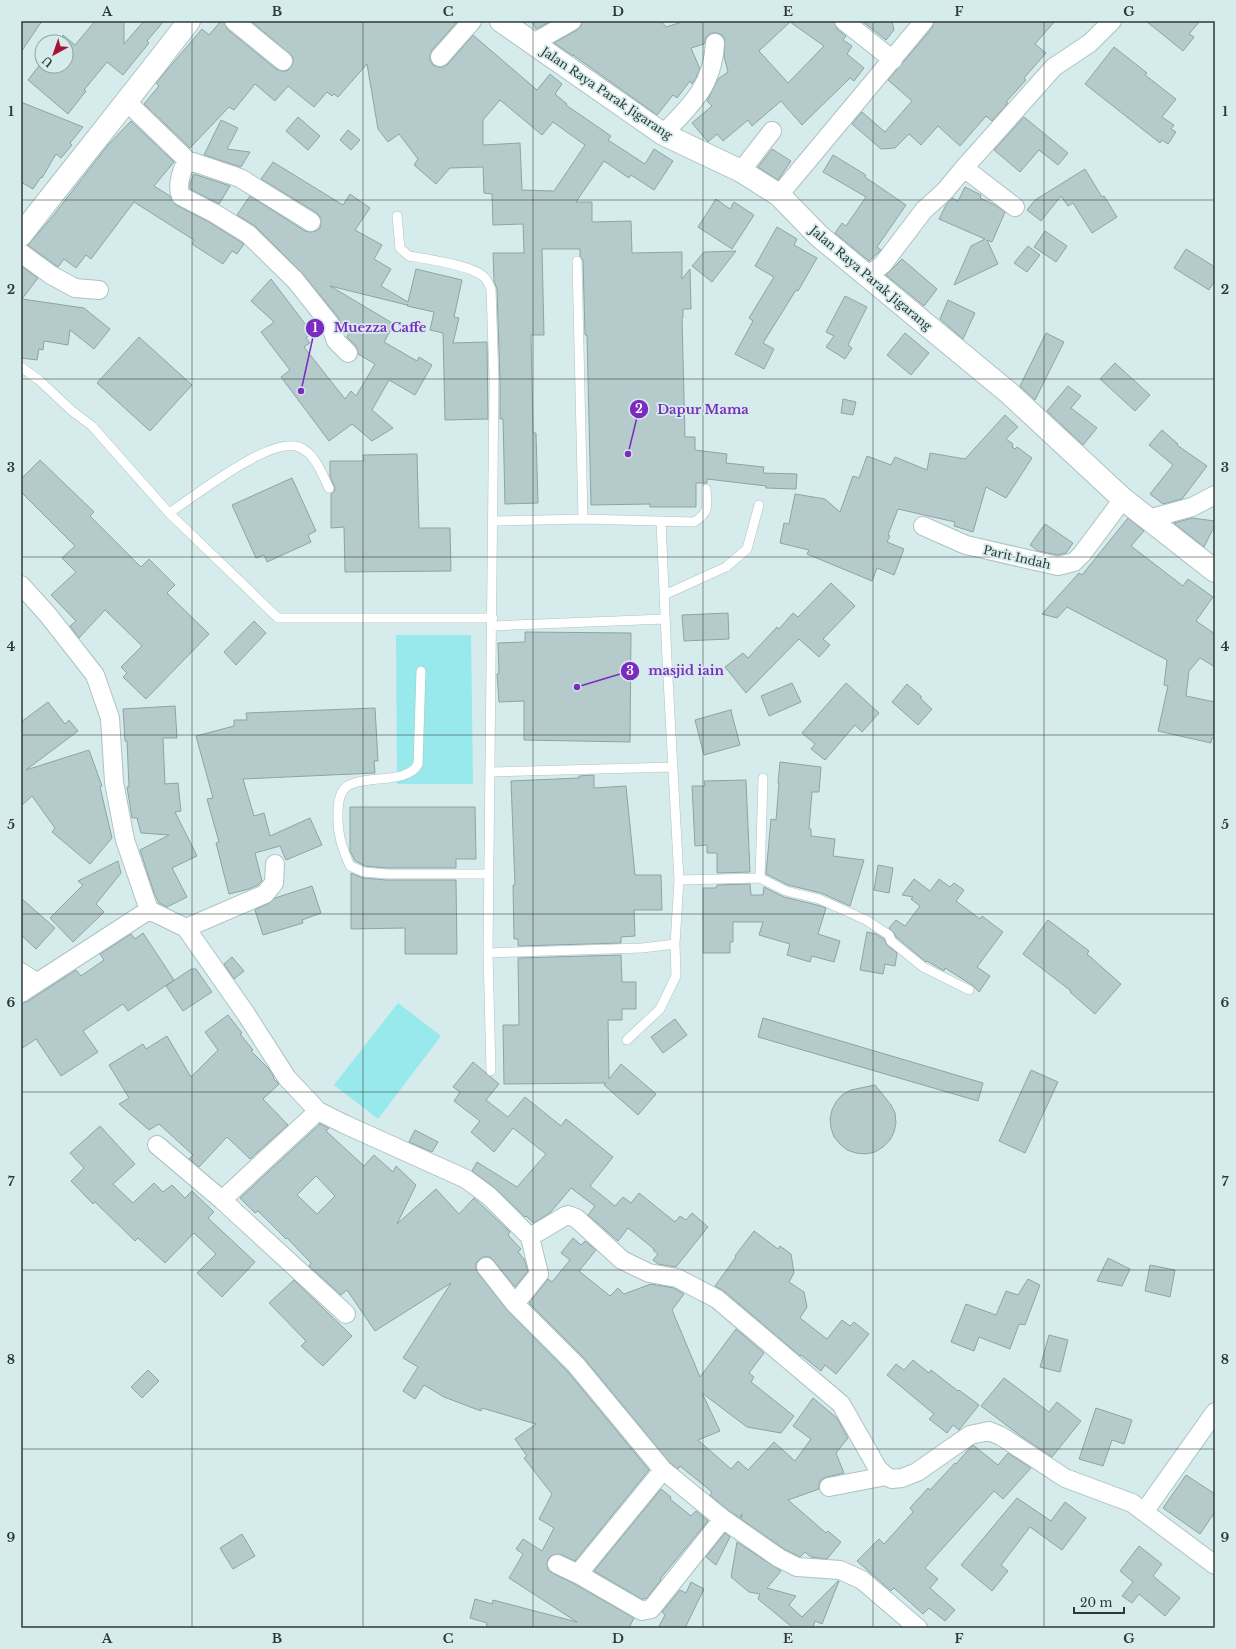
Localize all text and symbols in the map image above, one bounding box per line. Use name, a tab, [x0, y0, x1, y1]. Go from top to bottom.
text: A	[101, 3, 113, 20]
text: B	[272, 3, 282, 20]
text: C	[443, 3, 454, 20]
text: D	[612, 3, 624, 20]
text: E	[783, 3, 793, 20]
text: F	[955, 3, 964, 20]
text: G	[1123, 3, 1135, 20]
north arrow	[34, 34, 74, 74]
street label: Jalan Raya Parak Jigarang	[537, 42, 676, 143]
text: U	[39, 53, 56, 70]
text: 1	[8, 103, 14, 120]
text: 1	[1222, 103, 1228, 120]
street label: Jalan Raya Parak Jigarang	[805, 221, 936, 334]
text: 2	[7, 281, 15, 298]
text: 2	[1221, 281, 1229, 298]
callout: Muezza Caffe	[305, 315, 434, 340]
text: Muezza Caffe	[334, 319, 427, 336]
text: 1	[312, 320, 318, 335]
callout: Dapur Mama	[629, 396, 757, 421]
text: 2	[635, 401, 643, 416]
text: Dapur Mama	[657, 401, 749, 418]
text: 3	[7, 459, 15, 476]
text: 3	[1221, 459, 1229, 476]
street label: Parit Indah	[982, 542, 1052, 572]
text: 4	[7, 638, 16, 655]
text: 4	[1221, 638, 1230, 655]
callout: masjid iain	[620, 658, 732, 683]
text: masjid iain	[648, 662, 724, 679]
text: 3	[626, 663, 634, 678]
text: 5	[7, 816, 15, 833]
text: 5	[1221, 816, 1229, 833]
text: 6	[7, 994, 16, 1011]
text: 6	[1221, 994, 1230, 1011]
text: 7	[8, 1173, 15, 1190]
text: 7	[1222, 1173, 1229, 1190]
text: 8	[7, 1351, 15, 1368]
text: 8	[1221, 1351, 1229, 1368]
text: 9	[7, 1529, 16, 1546]
text: 9	[1221, 1529, 1230, 1546]
scale bar	[1074, 1589, 1124, 1615]
text: 20 m	[1080, 1595, 1112, 1610]
text: A	[101, 1630, 113, 1647]
text: B	[272, 1630, 282, 1647]
text: C	[443, 1630, 454, 1647]
text: D	[612, 1630, 624, 1647]
text: E	[783, 1630, 793, 1647]
text: F	[955, 1630, 964, 1647]
text: G	[1123, 1630, 1135, 1647]

